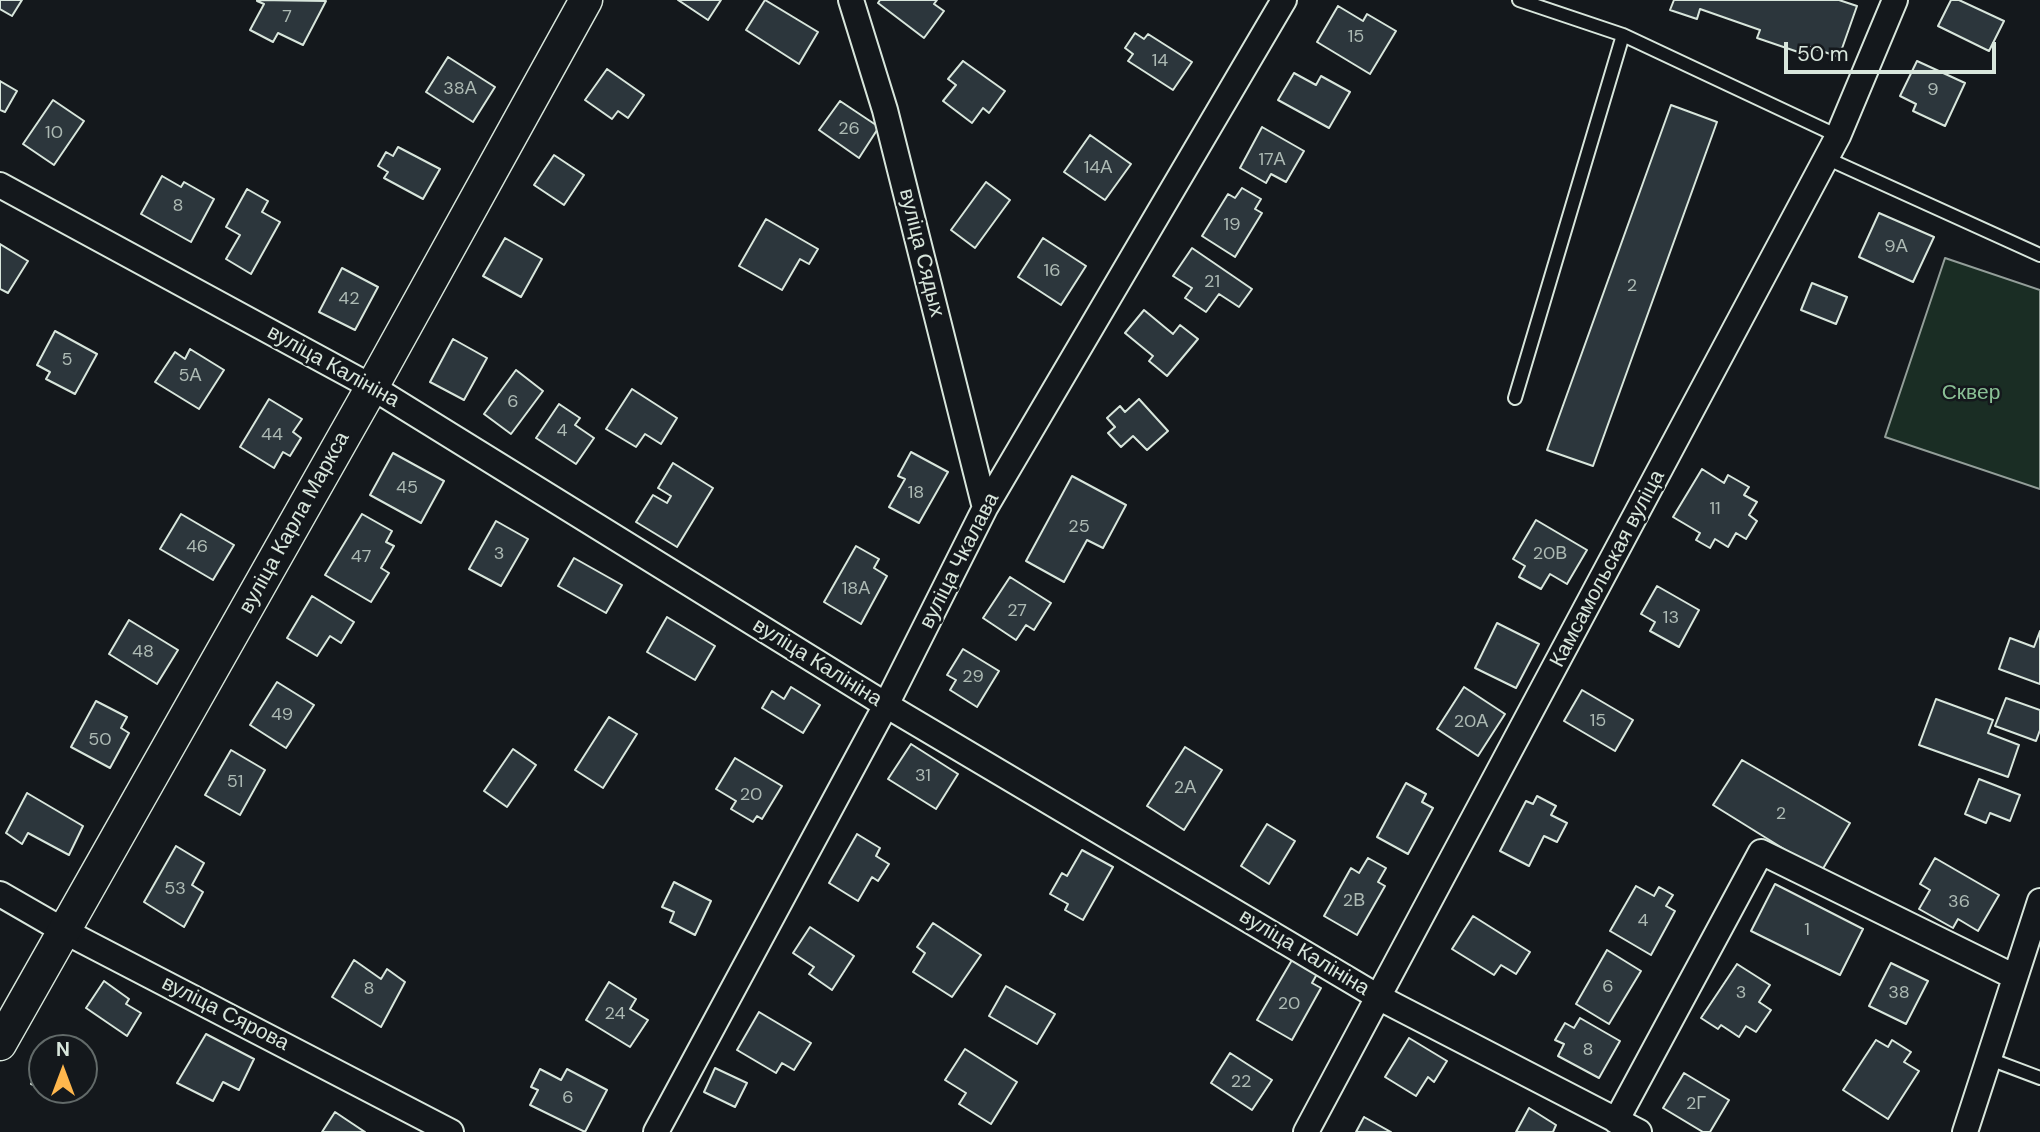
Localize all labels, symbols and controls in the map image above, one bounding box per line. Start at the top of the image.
house number: 7 [282,6,292,28]
house number: 15 [1348,26,1364,48]
scale bar [1788,28,2000,72]
text: 50 m [1797,40,1848,68]
house number: 14 [1152,50,1168,72]
house number: 38А [443,78,477,100]
house number: 9 [1927,79,1939,101]
house number: 26 [838,118,860,140]
house number: 10 [45,122,63,144]
house number: 17А [1258,149,1286,171]
house number: 14А [1084,157,1112,179]
street label: вуліца Сядых [893,186,949,320]
house number: 8 [173,195,183,217]
house number: 19 [1224,214,1240,236]
house number: 9А [1884,236,1908,258]
house number: 16 [1044,260,1060,282]
house number: 21 [1204,271,1220,293]
house number: 2 [1627,275,1637,297]
house number: 42 [338,288,360,310]
street label: вуліца Калініна [262,320,404,414]
house number: 5 [62,349,72,371]
house number: 5А [179,365,201,387]
park label: Сквер [1942,380,2000,406]
house number: 6 [507,391,519,413]
house number: 4 [557,420,567,442]
house number: 44 [261,424,283,446]
street label: вуліца Карла Маркса [235,428,355,618]
street label: Камсамольская вуліца [1545,466,1671,672]
house number: 45 [396,477,418,499]
house number: 18 [908,482,924,504]
street label: вуліца Чкалава [915,489,1005,633]
house number: 11 [1709,498,1721,520]
house number: 25 [1068,516,1090,538]
house number: 46 [186,536,208,558]
house number: 3 [494,543,504,565]
house number: 20В [1533,543,1567,565]
house number: 47 [351,546,371,568]
house number: 18А [842,578,870,600]
house number: 27 [1007,600,1027,622]
house number: 13 [1663,607,1679,629]
street label: вуліца Калініна [748,613,886,713]
house number: 48 [132,641,154,663]
house number: 29 [962,666,984,688]
house number: 49 [271,704,293,726]
house number: 15 [1590,710,1606,732]
house number: 20А [1454,711,1488,733]
house number: 50 [88,729,112,751]
house number: 31 [915,765,931,787]
house number: 51 [227,771,243,793]
house number: 2А [1174,777,1196,799]
house number: 20 [740,784,762,806]
house number: 2 [1776,803,1786,825]
house number: 53 [164,878,186,900]
house number: 2В [1343,890,1365,912]
house number: 36 [1948,891,1970,913]
street label: вуліца Калініна [1234,904,1374,1002]
house number: 4 [1638,910,1648,932]
house number: 1 [1804,919,1810,941]
street label: вуліца Сярова [157,971,293,1057]
house number: 6 [1602,976,1614,998]
house number: 8 [364,978,374,1000]
house number: 3 [1736,982,1746,1004]
house number: 38 [1888,982,1910,1004]
house number: 20 [1278,993,1300,1015]
house number: 24 [605,1003,625,1025]
north arrow [28,1034,98,1104]
text: N [56,1037,70,1062]
house number: 8 [1583,1039,1593,1061]
house number: 22 [1231,1071,1251,1093]
house number: 6 [562,1087,574,1109]
house number: 2Г [1686,1093,1706,1115]

